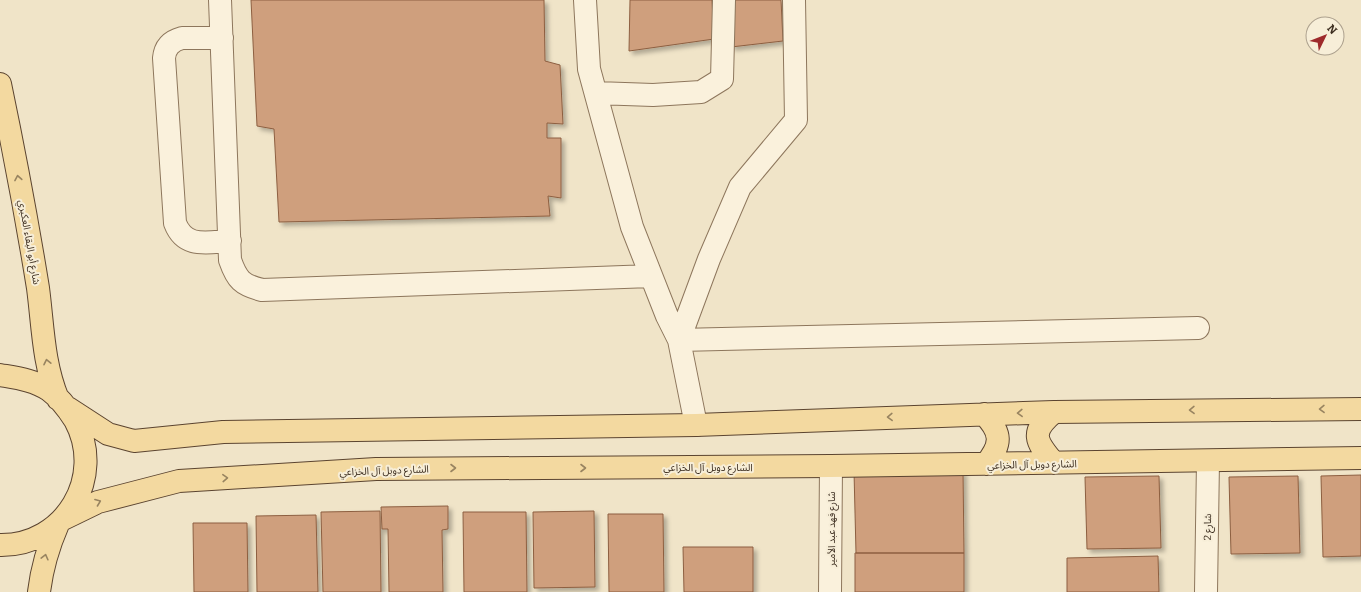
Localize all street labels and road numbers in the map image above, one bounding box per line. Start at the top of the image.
street label: شارع أبو البقاء العكبري [14,199,43,286]
street label: الشارع دوبل آل الخزاعي [987,458,1077,473]
street label: الشارع دوبل آل الخزاعي [663,462,753,475]
street label: الشارع دوبل آل الخزاعي [339,463,429,480]
street label: شارع فهد عبد الأمير [826,491,839,568]
street label: شارع 2 [1202,513,1215,541]

